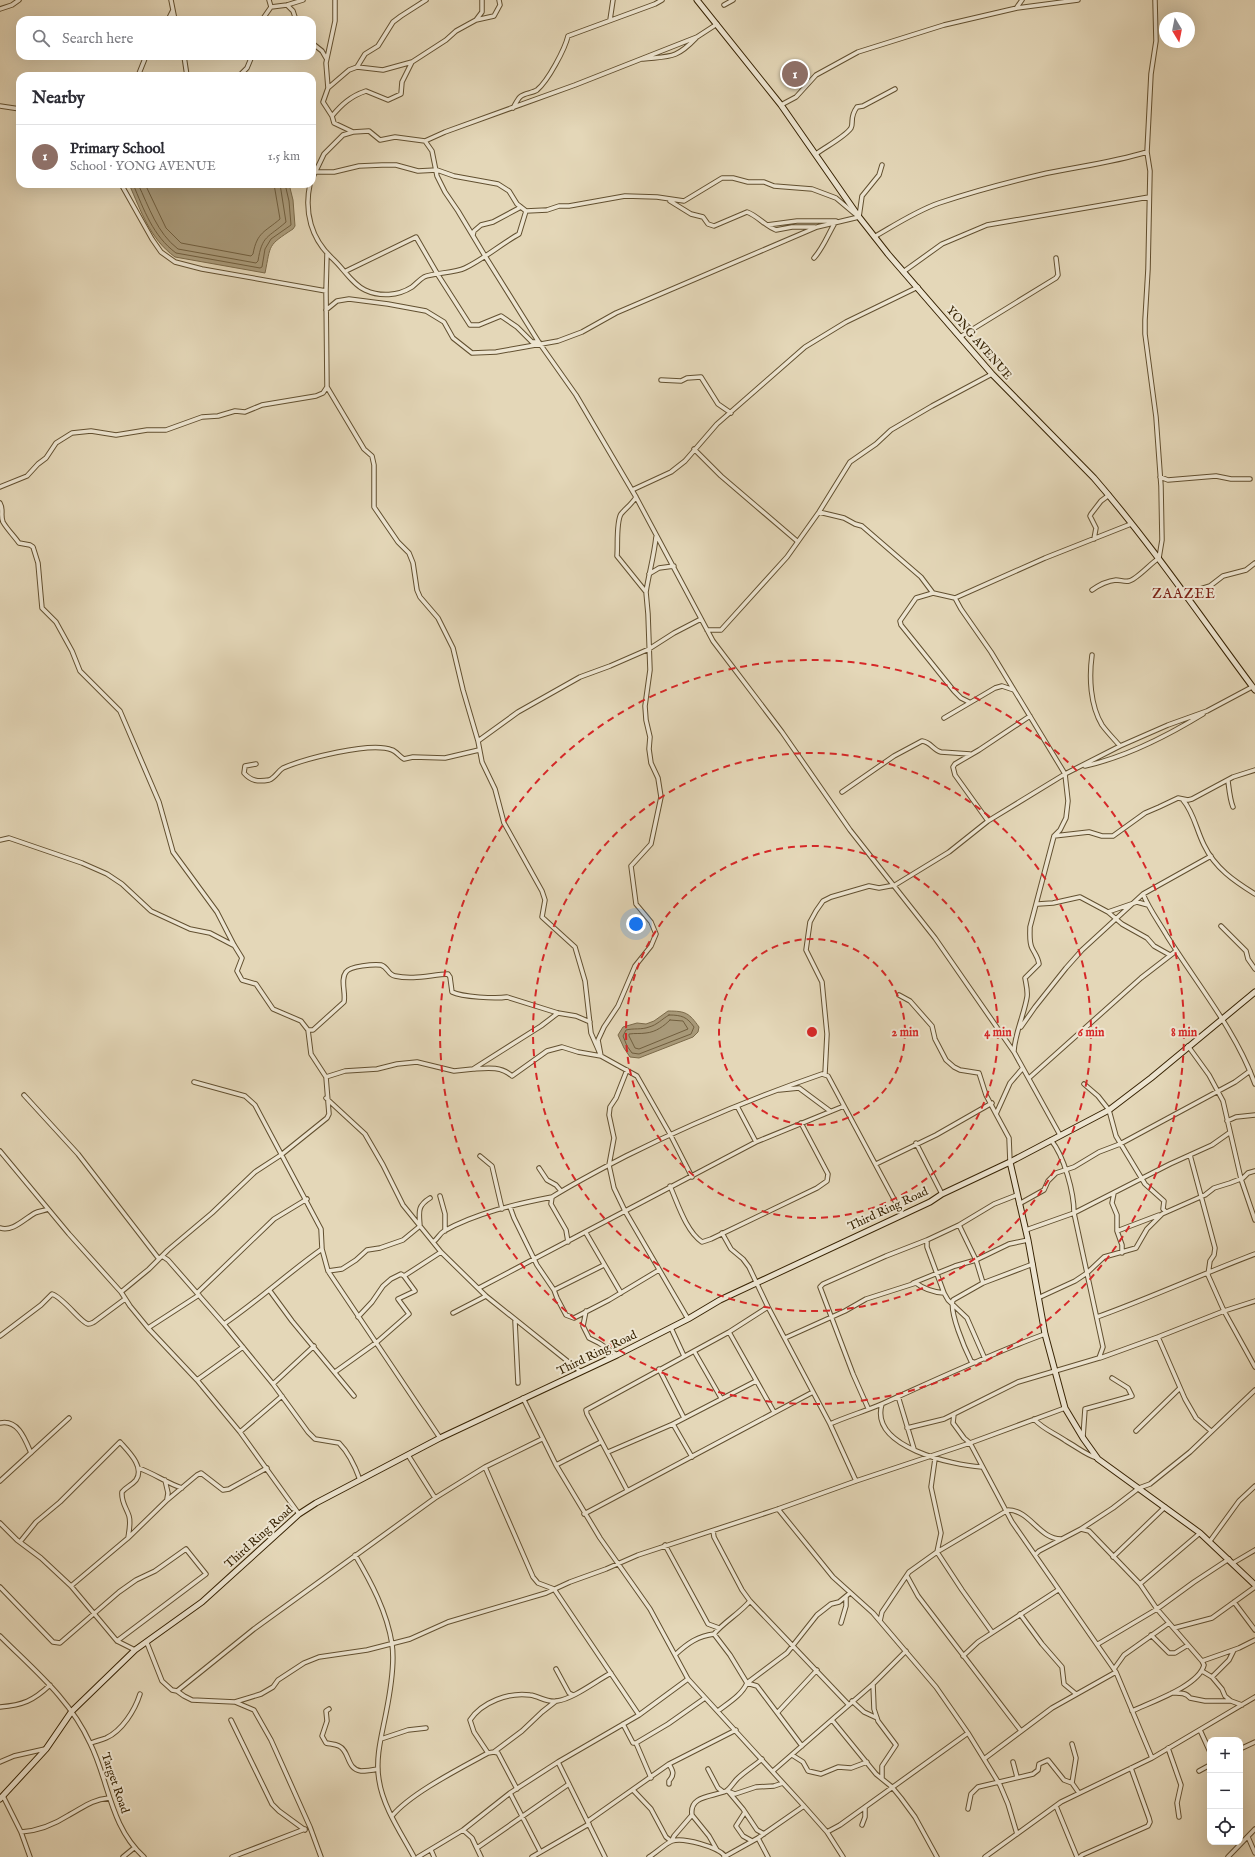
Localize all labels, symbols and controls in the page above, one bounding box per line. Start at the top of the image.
north arrow [1159,12,1195,48]
search box [16,16,316,60]
icon: search [30,27,52,49]
text: Search here [62,29,133,48]
pin: 1 [782,59,808,89]
text: Nearby [32,88,85,109]
text: Primary School [70,139,165,158]
text: 1 [43,148,47,165]
text: 1.5 km [268,148,300,165]
text: School · YONG AVENUE [70,158,216,175]
street label: YONG AVENUE [943,303,1015,383]
district label: ZAAZEE [1152,585,1216,603]
your location [626,914,646,934]
centre of rings [805,1025,819,1039]
text: 2 min [891,1025,919,1040]
text: 4 min [984,1025,1012,1040]
text: 6 min [1078,1025,1105,1040]
text: 8 min [1171,1025,1198,1040]
street label: Third Ring Road [846,1184,931,1234]
street label: Third Ring Road [555,1327,640,1379]
street label: Third Ring Road [222,1502,297,1572]
map controls [1207,1737,1243,1845]
button: + [1207,1737,1243,1773]
street label: Target Road [98,1751,133,1816]
button: − [1207,1773,1243,1809]
button: locate [1207,1809,1243,1845]

